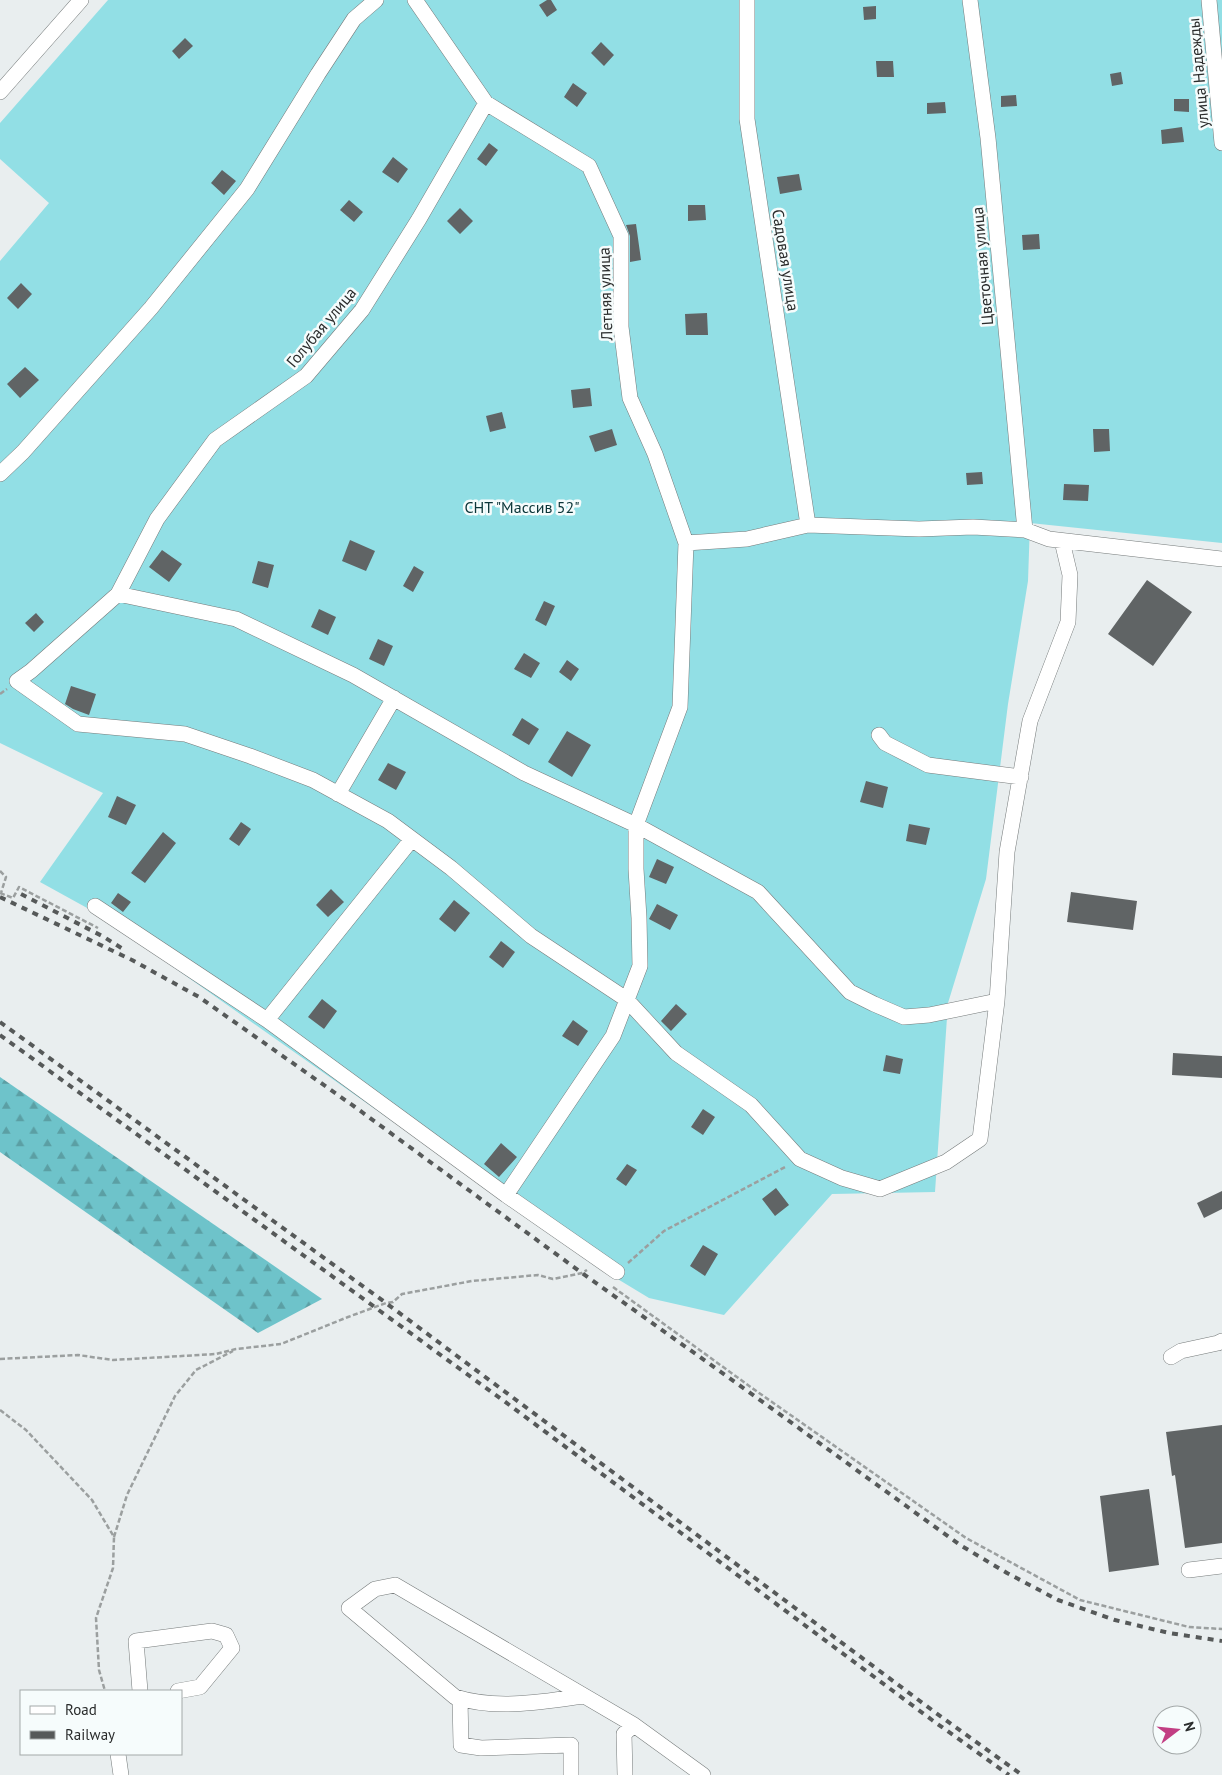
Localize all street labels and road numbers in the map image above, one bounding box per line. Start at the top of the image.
street label: улица Надежды [1183,17,1213,129]
street label: Цветочная улица [967,206,997,326]
street label: Садовая улица [768,208,804,312]
street label: Летняя улица [593,247,617,342]
street label: Голубая улица [282,283,360,371]

